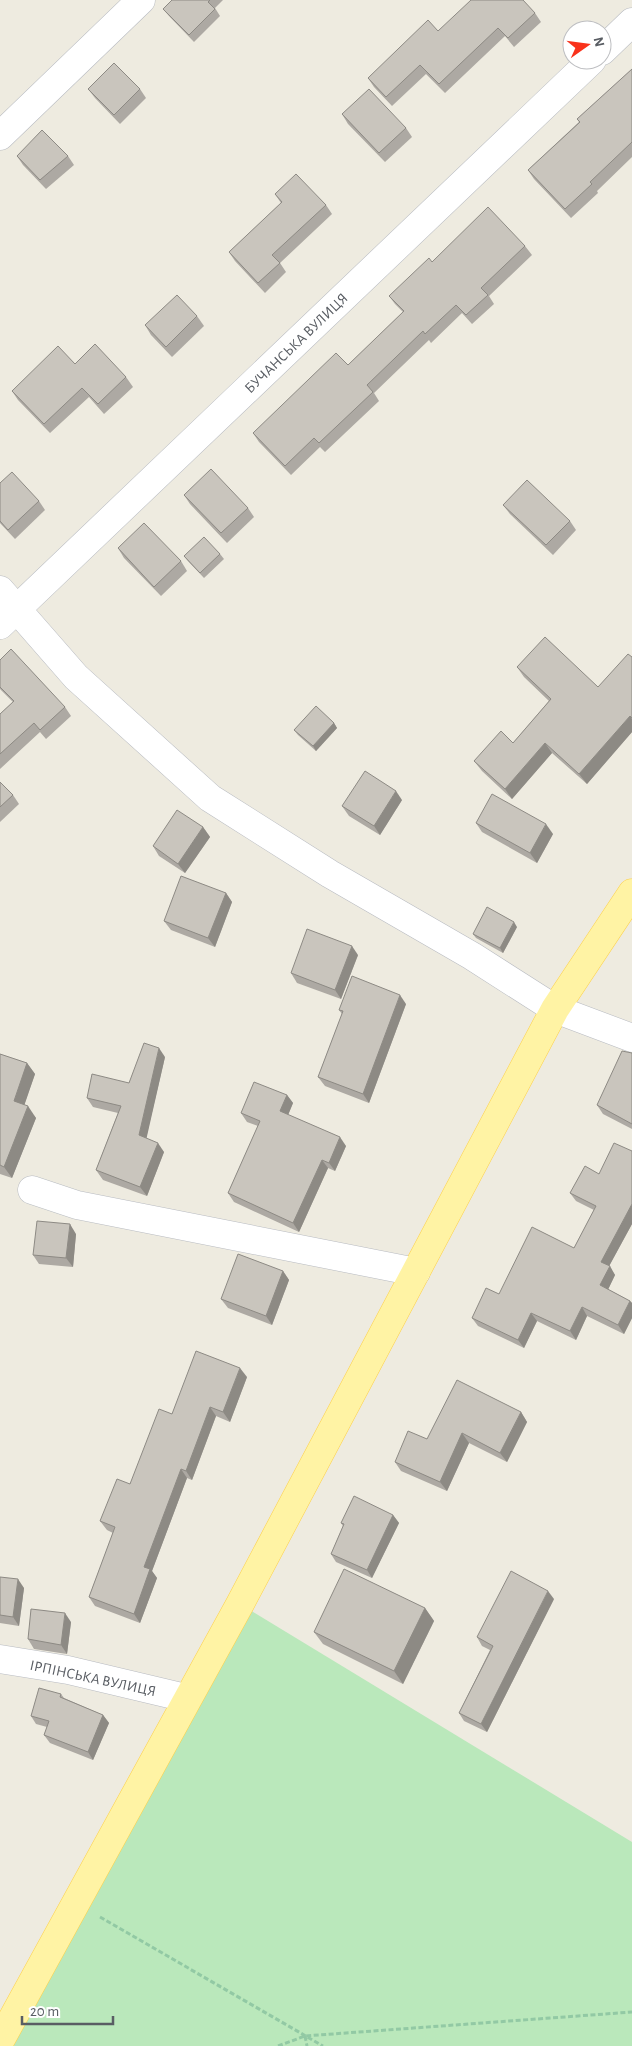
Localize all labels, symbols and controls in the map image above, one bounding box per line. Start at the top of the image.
north arrow [562,20,612,70]
text: N [591,36,607,49]
street label: БУЧАНСЬКА ВУЛИЦЯ [242,291,351,396]
street label: ІРПІНСЬКА ВУЛИЦЯ [28,1658,157,1699]
scale bar [22,1994,114,2026]
text: 20 m [30,2004,59,2019]

